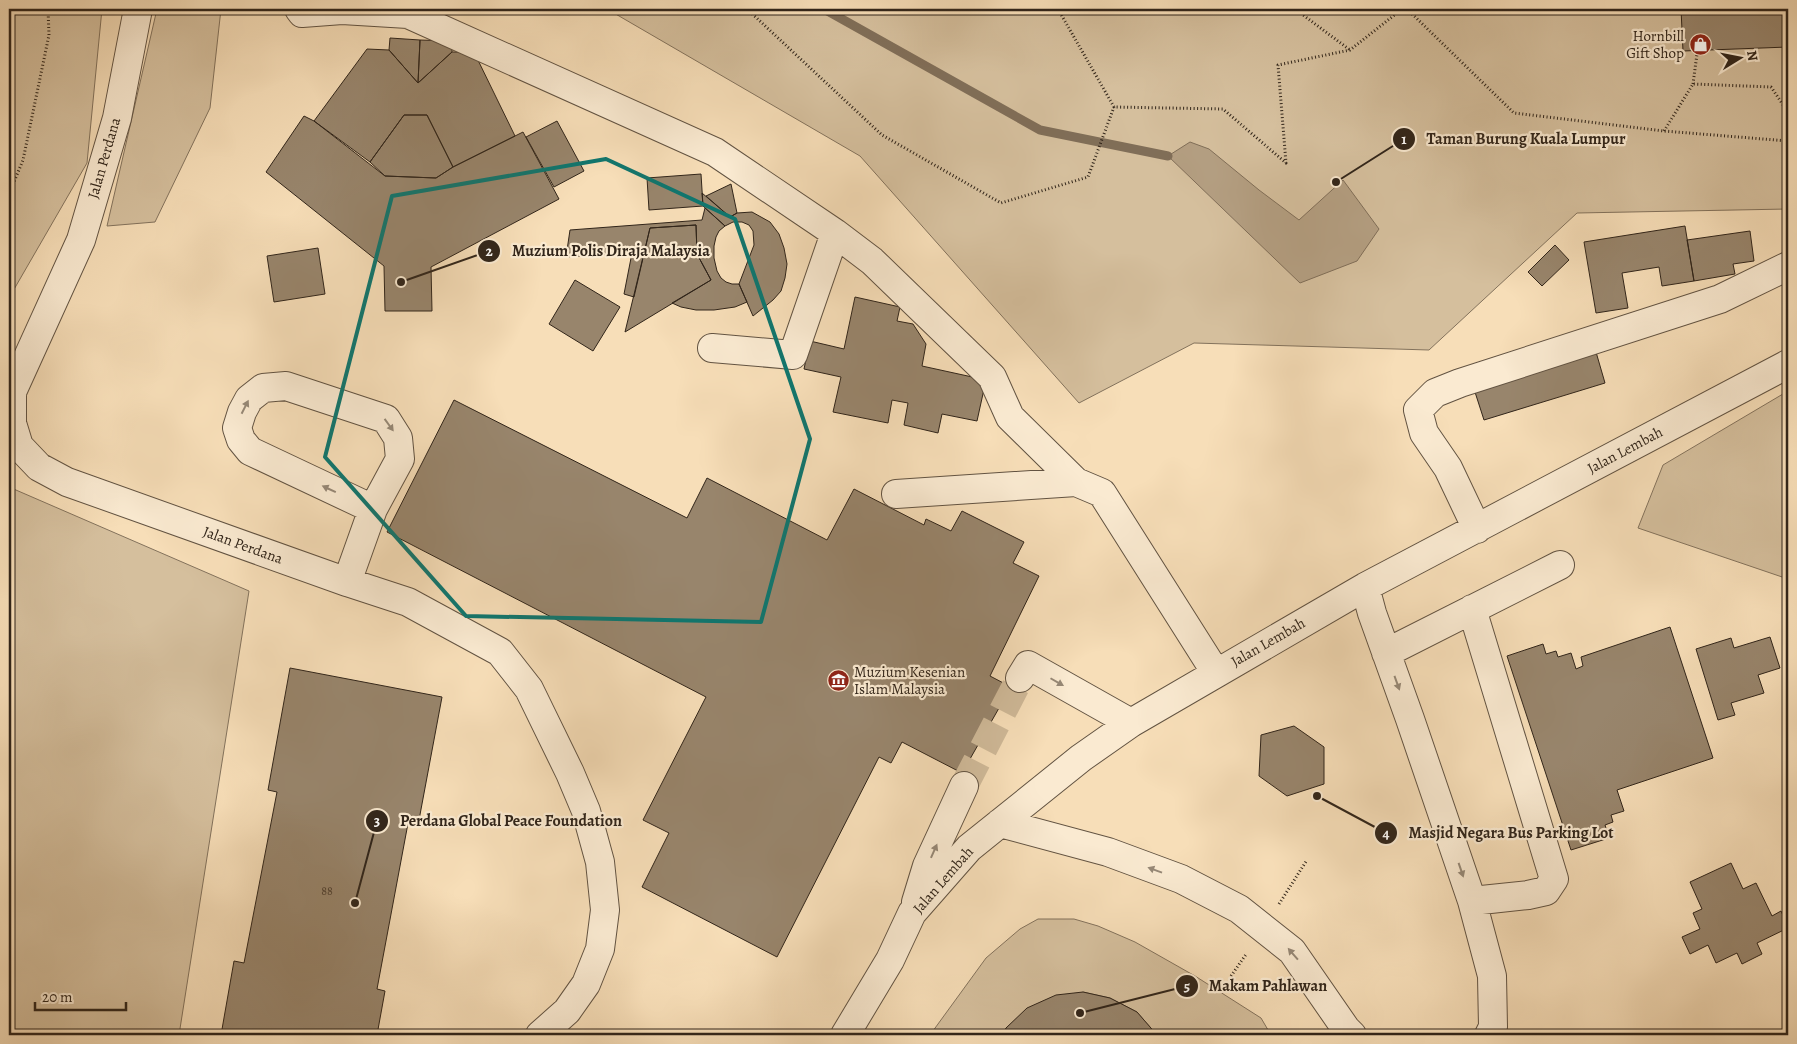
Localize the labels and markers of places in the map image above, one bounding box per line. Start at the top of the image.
place label: Hornbill Gift Shop [1626,26,1684,63]
shop icon: Hornbill Gift Shop [1688,33,1712,57]
callout: Taman Burung Kuala Lumpur [1392,123,1636,154]
callout: Muzium Polis Diraja Malaysia [477,235,720,266]
place label: Muzium Kesenian Islam Malaysia [854,662,965,699]
museum icon: Muzium Kesenian Islam Malaysia [826,669,850,693]
callout: Perdana Global Peace Foundation [365,805,632,836]
callout: Masjid Negara Bus Parking Lot [1373,817,1624,848]
callout: Makam Pahlawan [1174,970,1338,1001]

